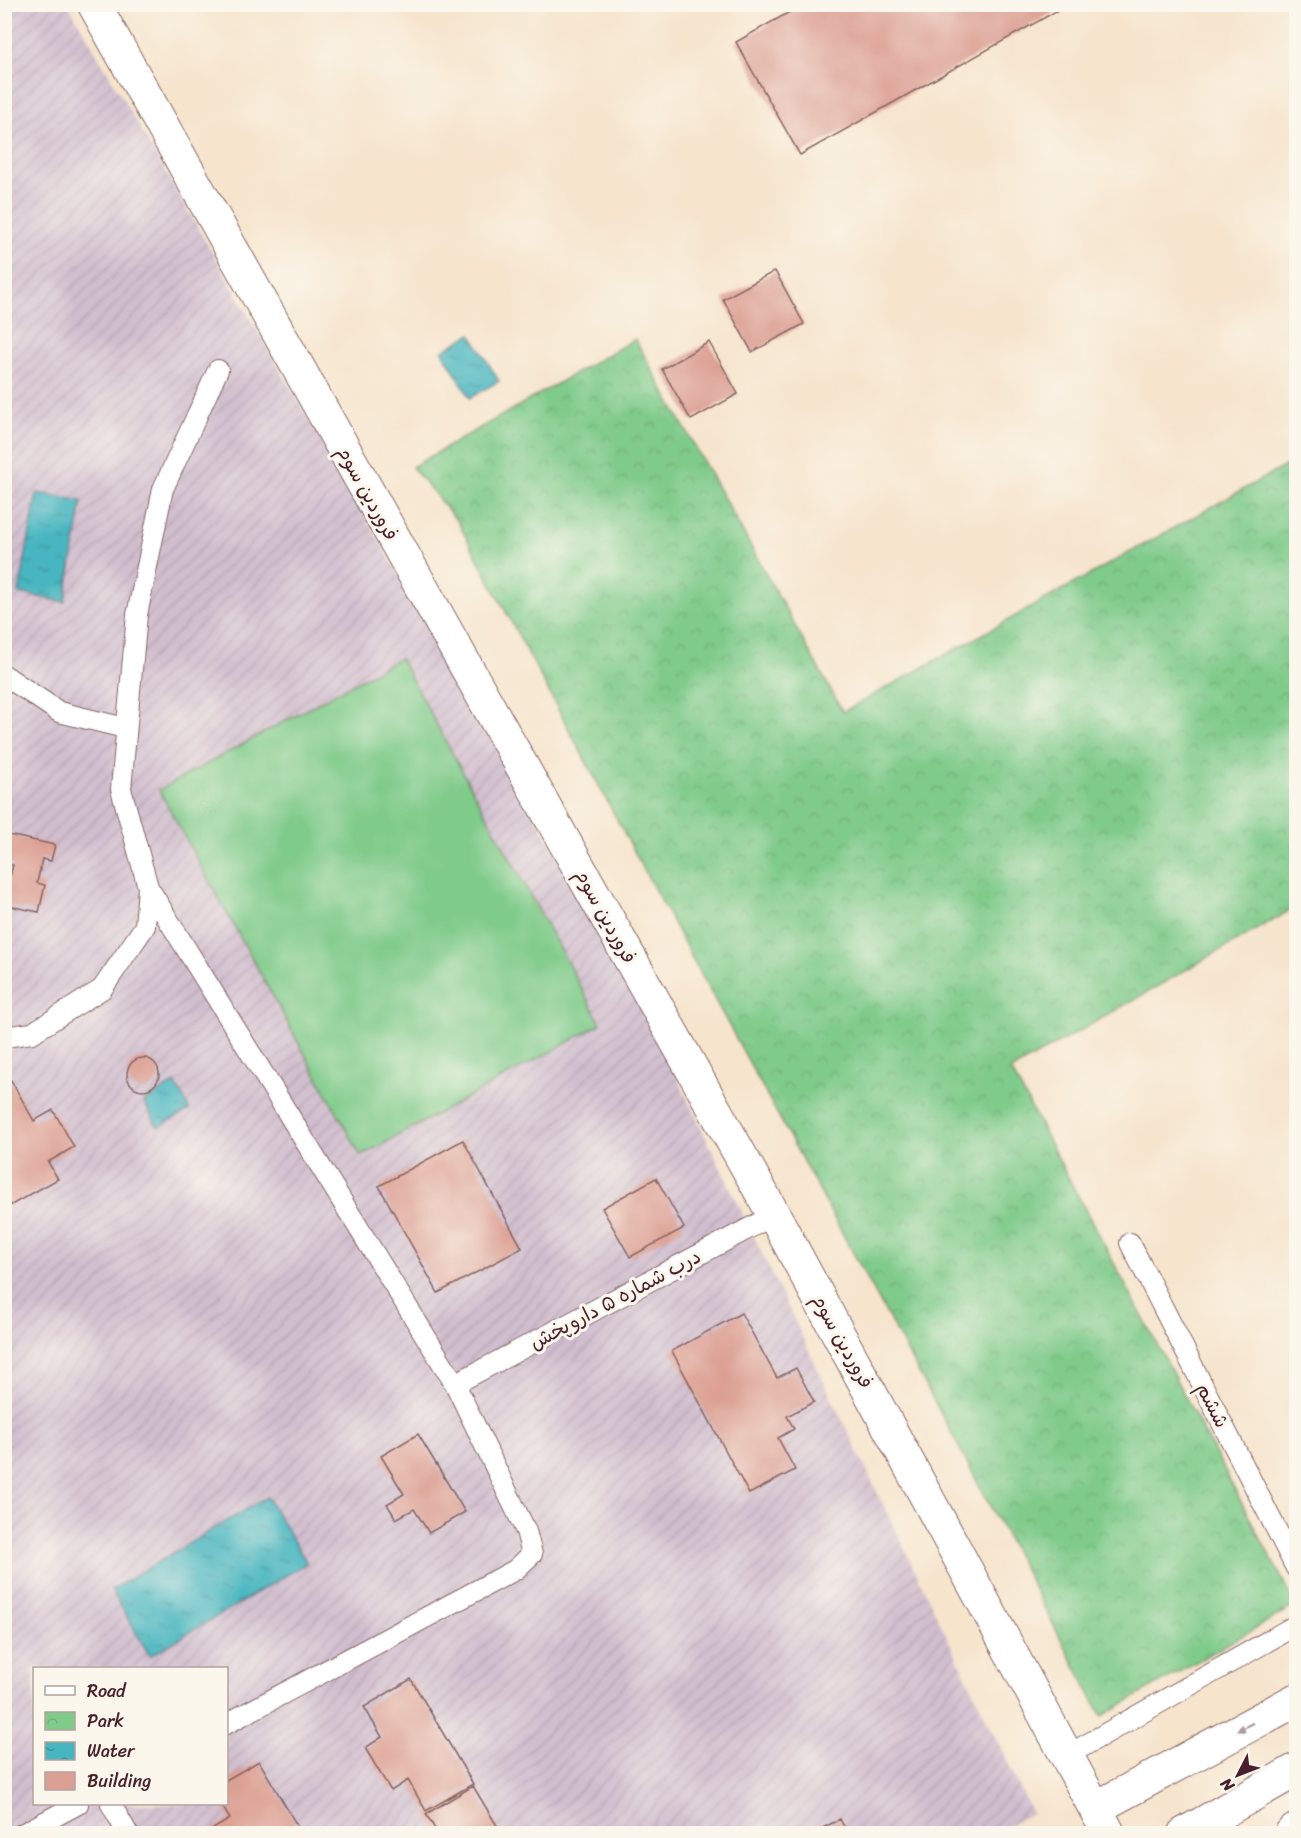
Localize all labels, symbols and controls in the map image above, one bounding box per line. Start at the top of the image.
street label: فروردین سوم [327,439,408,547]
street label: فروردین سوم [565,862,646,970]
street label: درب شماره ۵ داروپخش [523,1239,708,1360]
street label: فروردین سوم [802,1287,883,1395]
street label: ششم [1186,1376,1239,1434]
legend [33,1667,228,1805]
text: Road [87,1675,127,1707]
text: Park [87,1705,124,1737]
one-way arrow [1236,1722,1253,1732]
text: Water [87,1735,136,1767]
north arrow [1208,1745,1268,1805]
text: Building [87,1765,151,1797]
text: N [1212,1770,1242,1799]

